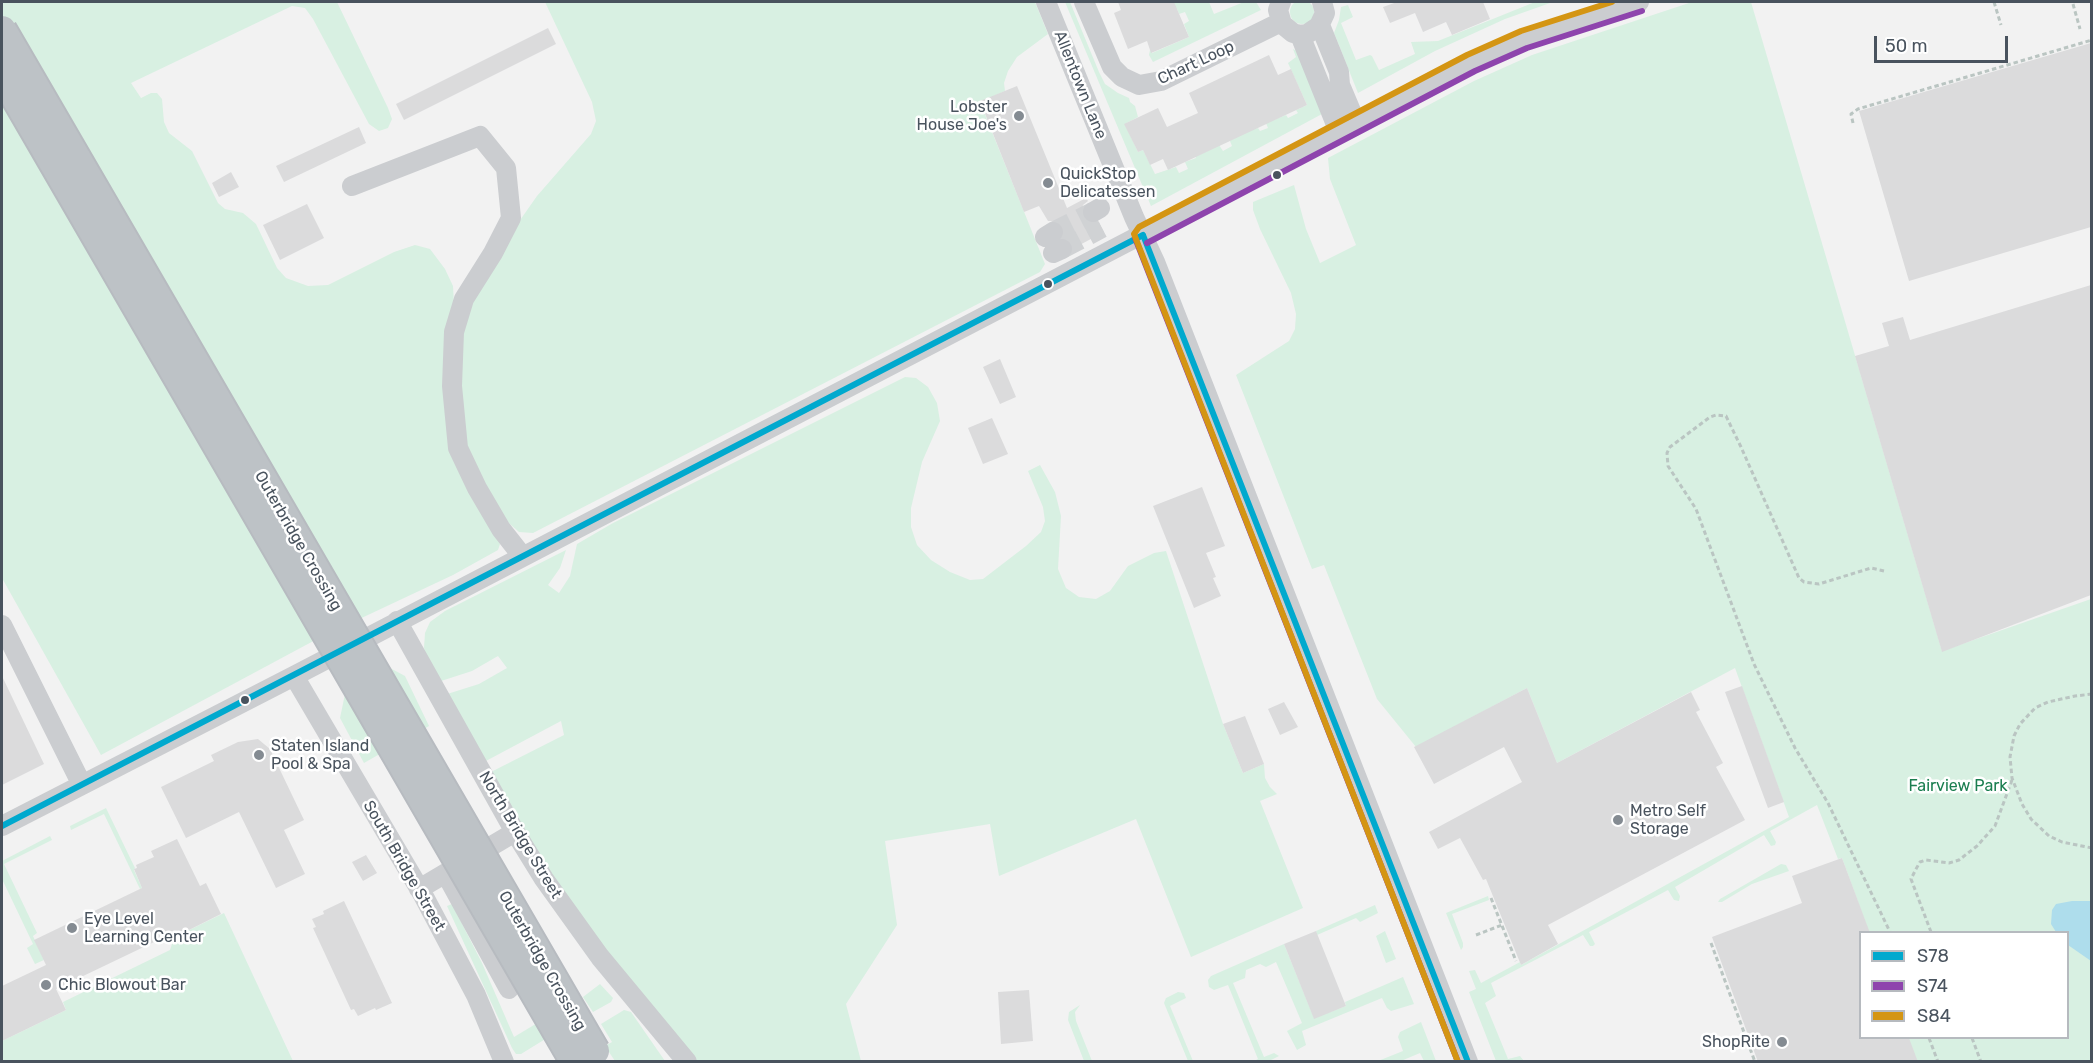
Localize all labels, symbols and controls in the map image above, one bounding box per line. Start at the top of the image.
scale bar [1877,24,2010,62]
street label: Allentown Lane [1050,28,1110,142]
text: 50 m [1885,35,1928,57]
street label: Chart Loop [1155,37,1237,89]
place label: Lobster House Joe's [917,97,1007,135]
marker: Lobster House Joe's [1012,109,1026,123]
place label: QuickStop Delicatessen [1060,164,1156,202]
unlabelled marker [1271,169,1283,181]
marker: QuickStop Delicatessen [1041,176,1055,190]
unlabelled marker [1042,278,1054,290]
street label: Outerbridge Crossing [250,468,346,614]
unlabelled marker [239,694,251,706]
place label: Staten Island Pool & Spa [271,736,369,774]
marker: Staten Island Pool & Spa [252,748,266,762]
street label: North Bridge Street [474,768,566,902]
park label: Fairview Park [1908,776,2008,796]
street label: South Bridge Street [359,797,449,935]
place label: Metro Self Storage [1630,801,1706,839]
marker: Metro Self Storage [1611,813,1625,827]
street label: Outerbridge Crossing [494,888,590,1034]
place label: Eye Level Learning Center [84,909,204,947]
marker: Eye Level Learning Center [65,921,79,935]
legend [1859,931,2069,1039]
text: S78 [1917,945,1949,967]
place label: Chic Blowout Bar [58,975,186,995]
text: S74 [1917,975,1948,997]
marker: Chic Blowout Bar [39,978,53,992]
text: S84 [1917,1005,1951,1027]
place label: ShopRite [1702,1032,1770,1052]
marker: ShopRite [1775,1035,1789,1049]

